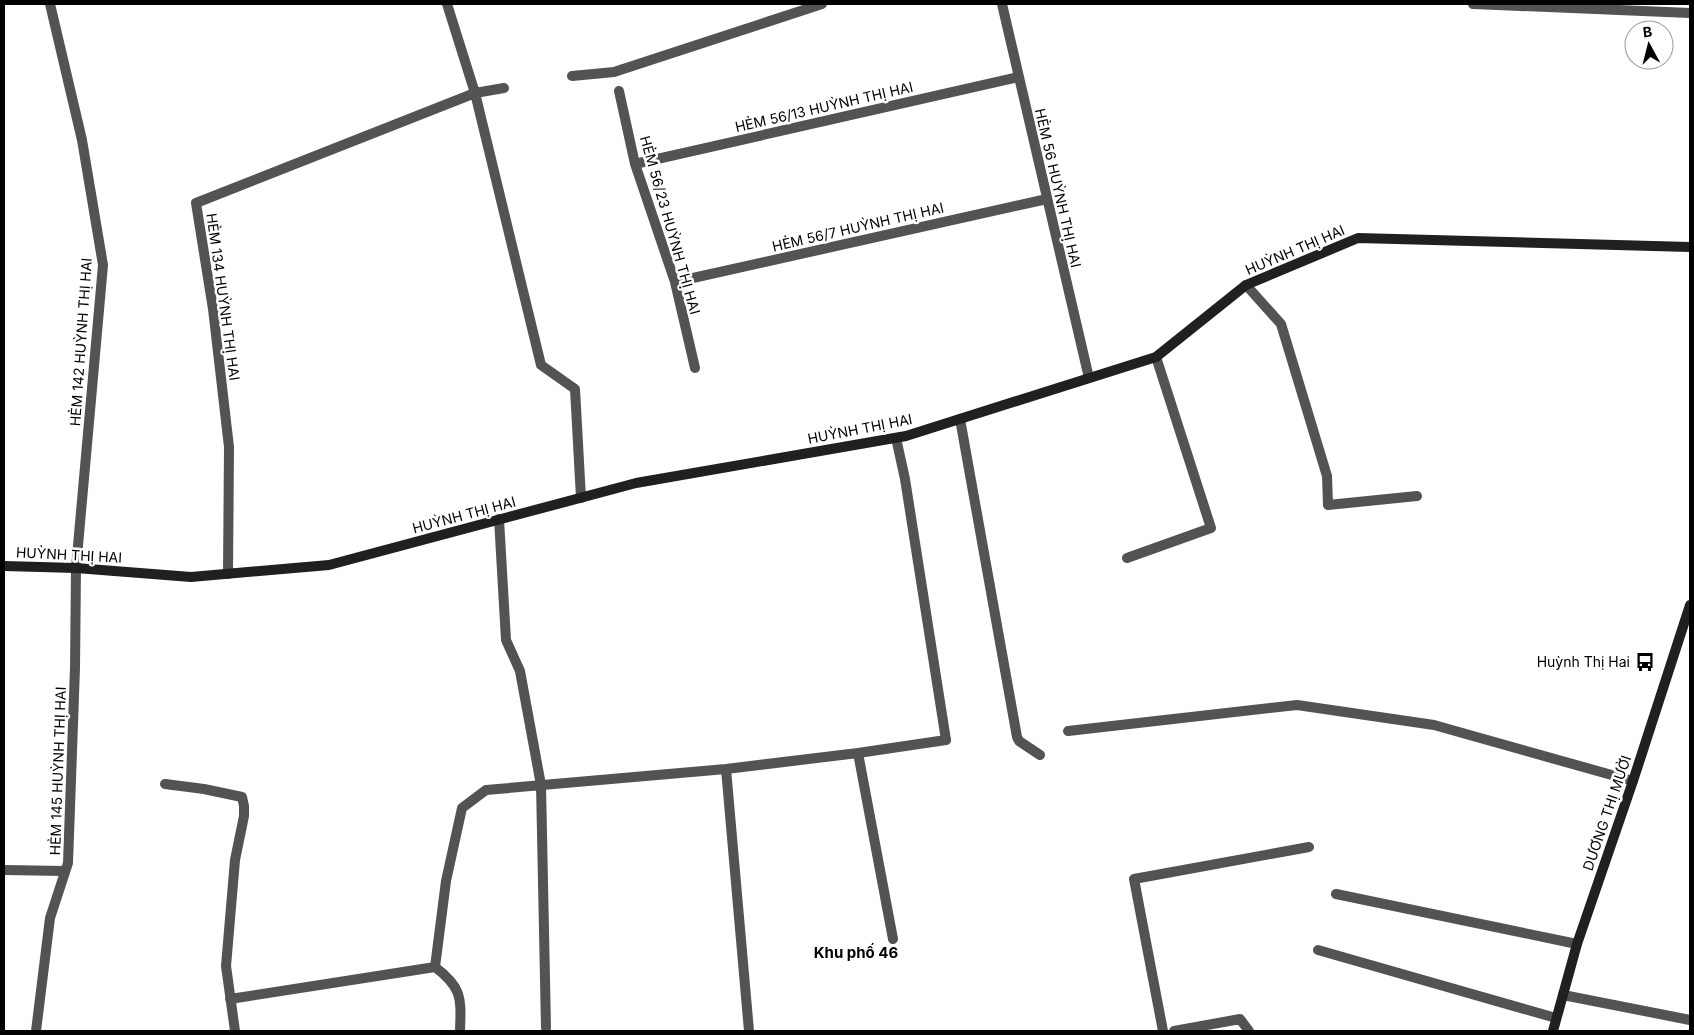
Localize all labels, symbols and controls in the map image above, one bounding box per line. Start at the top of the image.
north arrow [1624,20,1674,70]
text: B [1642,23,1653,41]
street label: HẺM 56/13 HUỲNH THỊ HAI [733,78,915,135]
street label: HẺM 56 HUỲNH THỊ HAI [1032,107,1085,269]
street label: HẺM 56/23 HUỲNH THỊ HAI [637,134,704,316]
street label: HẺM 56/7 HUỲNH THỊ HAI [770,198,945,255]
street label: HẺM 134 HUỲNH THỊ HAI [203,212,244,382]
street label: HUỲNH THỊ HAI [1243,221,1347,278]
street label: HẺM 142 HUỲNH THỊ HAI [66,257,95,427]
street label: HUỲNH THỊ HAI [806,410,914,447]
street label: HUỲNH THỊ HAI [410,493,517,536]
street label: HUỲNH THỊ HAI [16,543,122,566]
bus stop icon: Huỳnh Thị Hai [1634,651,1656,673]
place label: Huỳnh Thị Hai [1537,653,1630,670]
street label: HẺM 145 HUỲNH THỊ HAI [46,686,69,856]
street label: DƯƠNG THỊ MƯỜI [1579,753,1634,873]
district label: Khu phố 46 [814,943,898,962]

